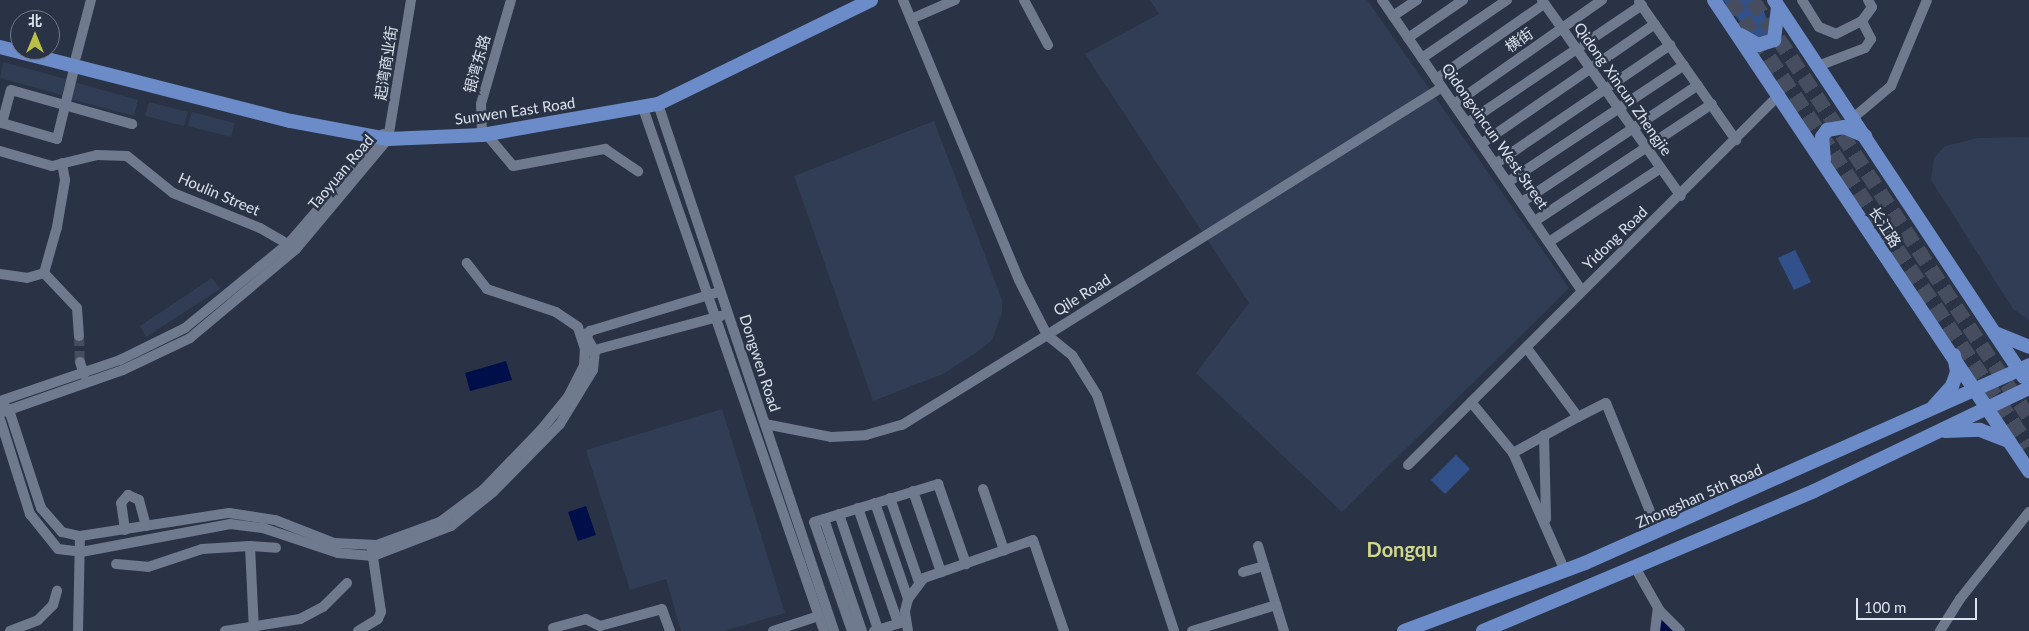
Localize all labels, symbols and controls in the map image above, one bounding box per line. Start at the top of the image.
north arrow [10,10,60,60]
text: 北 [28,12,42,29]
street label: Qidong Xincun Zhengjie [1570,19,1676,159]
street label: 横街 [1502,24,1536,56]
street label: 起湾商业街 [371,25,401,101]
street label: 银湾东路 [460,33,494,95]
street label: Qidongxincun West Street [1438,60,1552,212]
street label: Sunwen East Road [454,94,576,128]
street label: Taoyuan Road [305,131,377,213]
street label: Houlin Street [175,169,263,219]
street label: Yidong Road [1579,203,1651,273]
street label: 长江路 [1865,203,1905,251]
street label: Qile Road [1050,270,1114,320]
street label: Dongwen Road [736,312,784,414]
street label: Zhongshan 5th Road [1633,460,1765,532]
district label: Dongqu [1367,537,1437,561]
scale bar [1859,588,1980,620]
text: 100 m [1864,598,1906,616]

